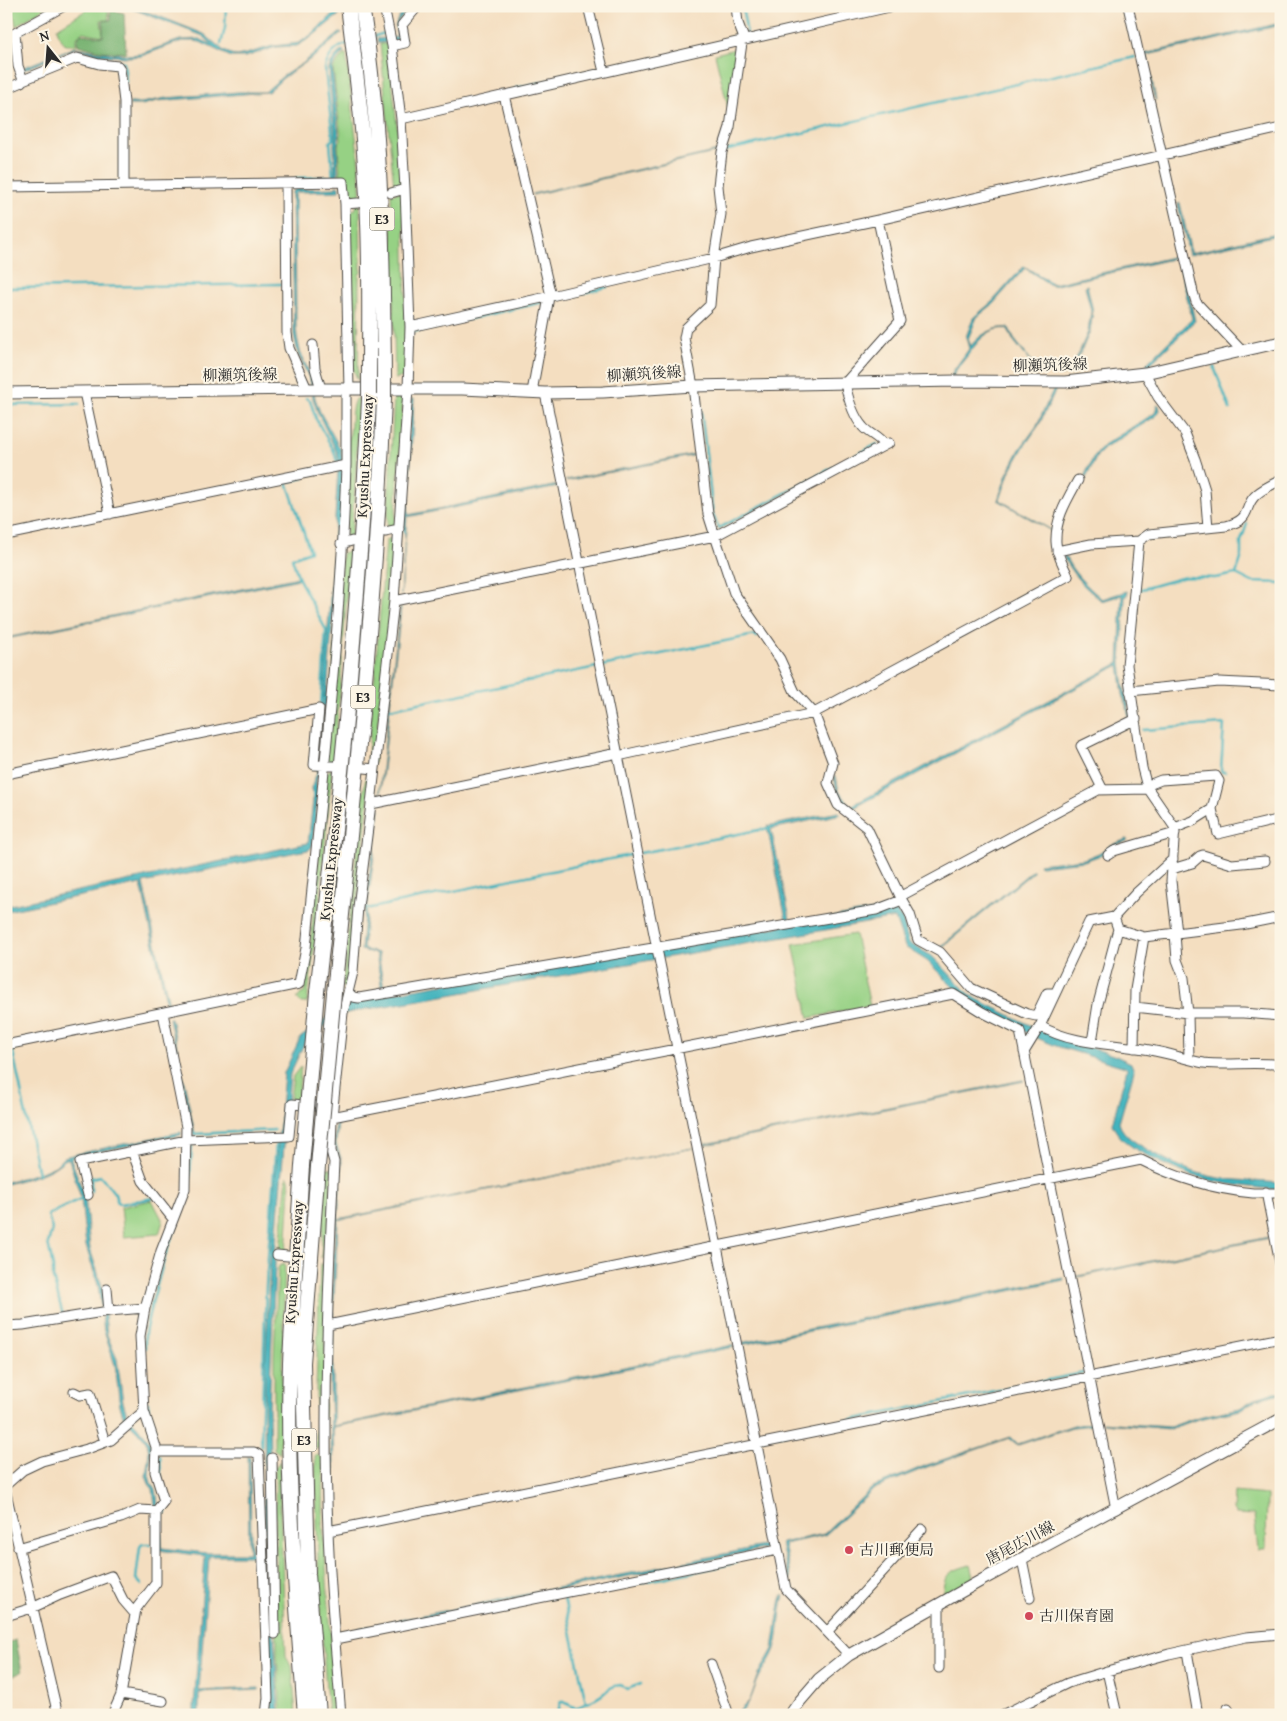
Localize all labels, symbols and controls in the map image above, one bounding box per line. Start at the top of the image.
north arrow [22,22,72,72]
text: N [37,24,52,46]
road number: E3 [370,208,394,230]
street label: 柳瀬筑後線 [1012,353,1088,376]
street label: 柳瀬筑後線 [606,360,682,387]
street label: 柳瀬筑後線 [202,363,278,386]
street label: Kyushu Expressway [351,393,378,518]
road number: E3 [350,686,376,709]
street label: Kyushu Expressway [314,796,347,921]
street label: Kyushu Expressway [279,1199,308,1324]
road number: E3 [292,1428,316,1452]
street label: 唐尾広川線 [982,1516,1058,1569]
place label: 古川郵便局 [859,1539,934,1560]
marker: 古川郵便局 [843,1544,855,1556]
place label: 古川保育園 [1039,1605,1114,1626]
marker: 古川保育園 [1023,1610,1035,1622]

